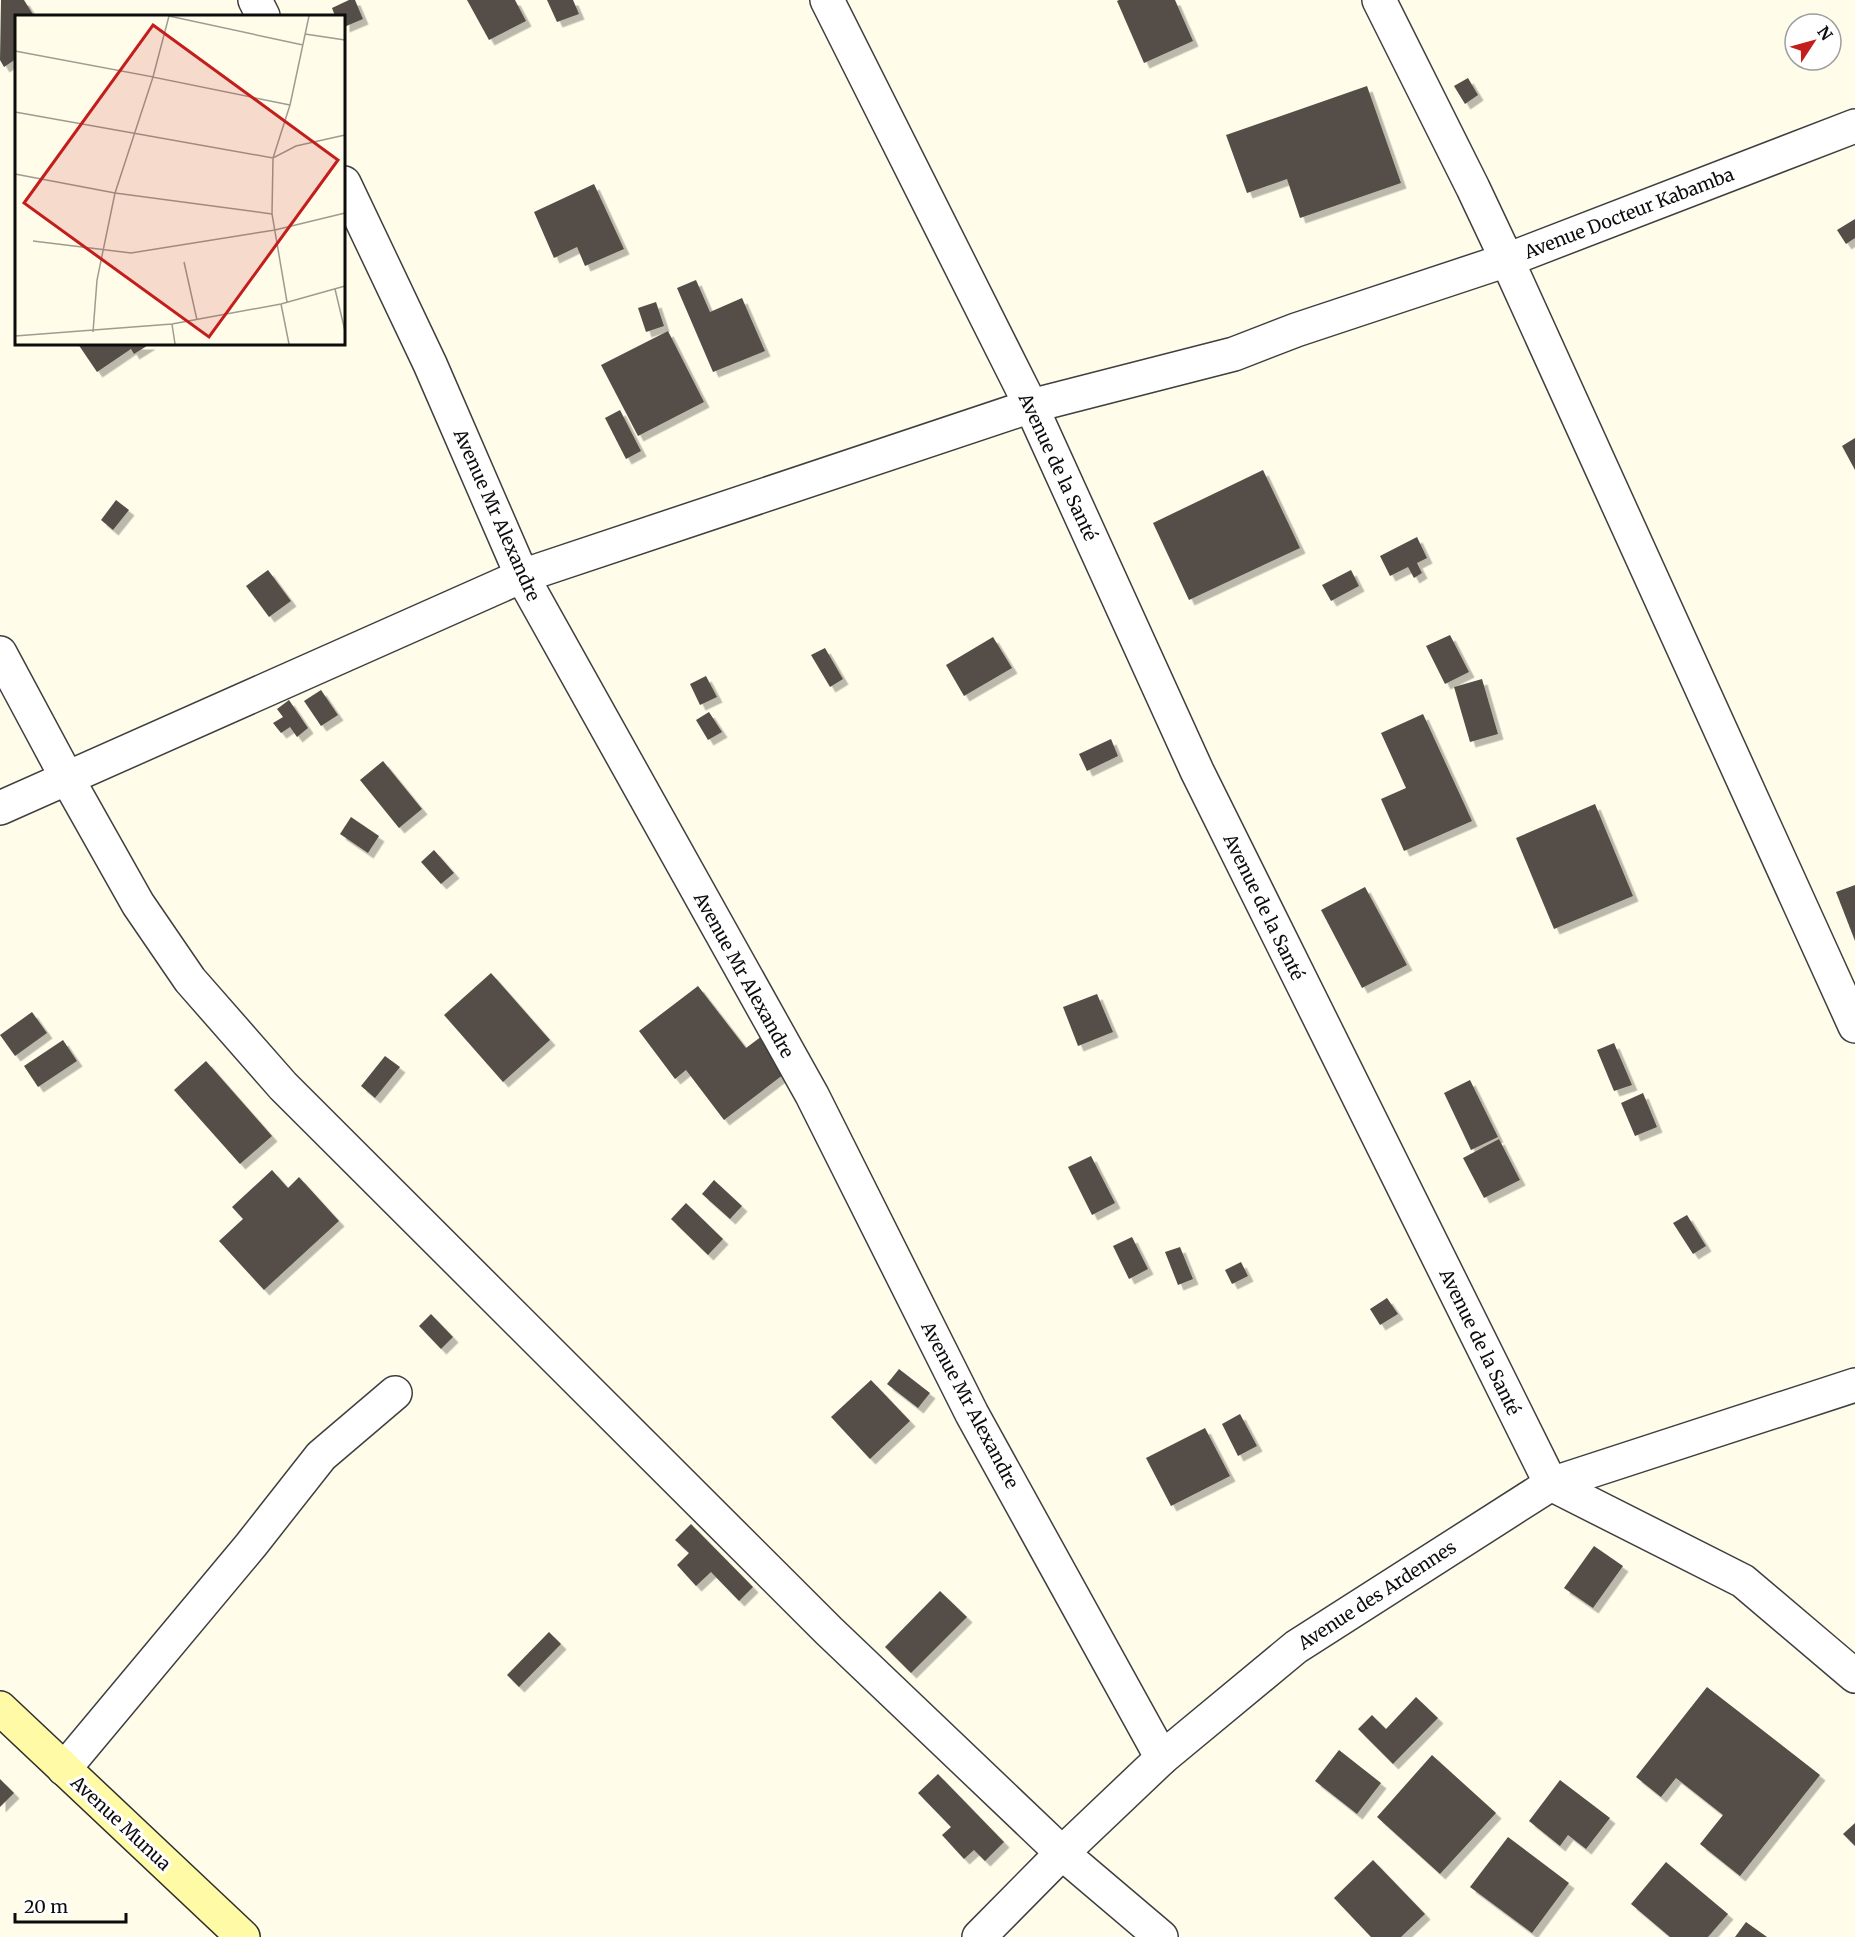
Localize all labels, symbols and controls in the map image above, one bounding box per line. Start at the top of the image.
north arrow [1783,12,1843,72]
inset map [15,15,345,345]
text: N [1813,22,1837,44]
street label: Avenue Docteur Kabamba [1520,162,1737,264]
street label: Avenue de la Santé [1013,389,1102,544]
street label: Avenue Mr Alexandre [448,425,545,605]
street label: Avenue de la Santé [1218,829,1309,984]
street label: Avenue Mr Alexandre [688,887,799,1062]
street label: Avenue de la Santé [1434,1264,1525,1419]
street label: Avenue Mr Alexandre [916,1317,1024,1492]
street label: Avenue des Ardennes [1293,1535,1461,1655]
street label: Avenue Munua [65,1770,176,1875]
scale bar [15,1886,126,1924]
text: 20 m [24,1895,68,1918]

